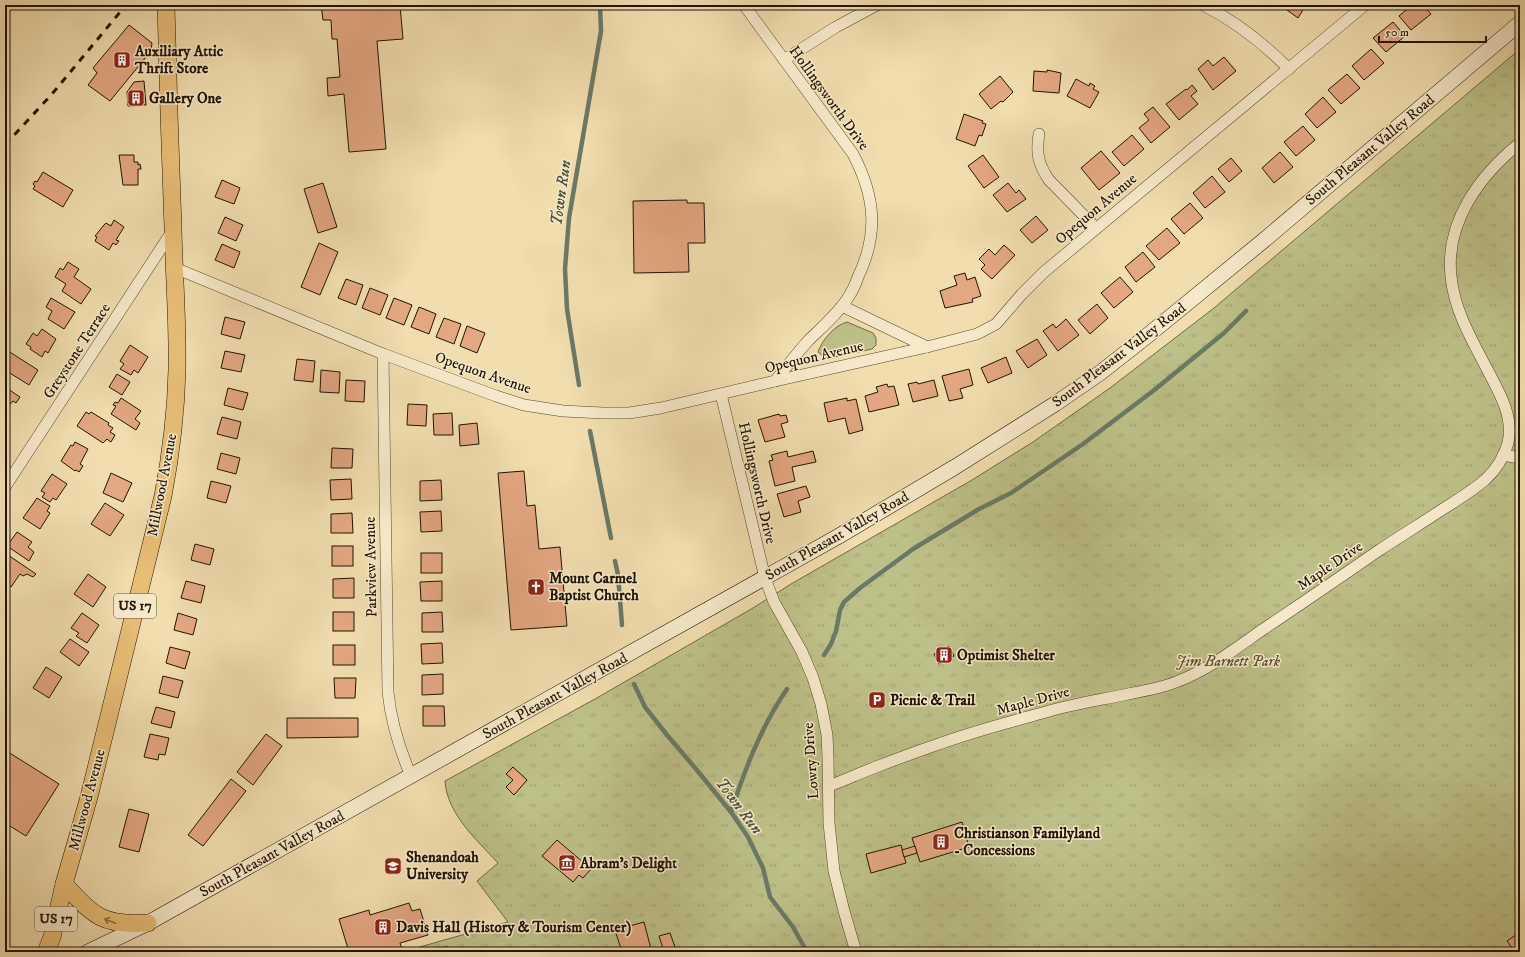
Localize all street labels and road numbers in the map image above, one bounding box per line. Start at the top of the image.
street label: Hollingsworth Drive [785,42,873,154]
street label: South Pleasant Valley Road [1302,90,1439,210]
street label: Opequon Avenue [1051,169,1141,249]
street label: South Pleasant Valley Road [1048,298,1190,412]
street label: Greystone Terrace [39,300,115,402]
street label: Opequon Avenue [763,336,865,378]
street label: Opequon Avenue [432,348,534,398]
street label: Hollingsworth Drive [734,420,780,546]
street label: Millwood Avenue [143,432,181,538]
street label: South Pleasant Valley Road [762,487,913,585]
street label: Parkview Avenue [361,516,381,618]
street label: Maple Drive [1294,537,1366,595]
road number: US 17 [114,594,156,618]
street label: South Pleasant Valley Road [479,648,631,744]
street label: Maple Drive [994,682,1072,720]
street label: Lowry Drive [799,722,823,800]
street label: Millwood Avenue [64,747,110,853]
street label: South Pleasant Valley Road [196,806,348,902]
road number: US 17 [35,907,77,931]

